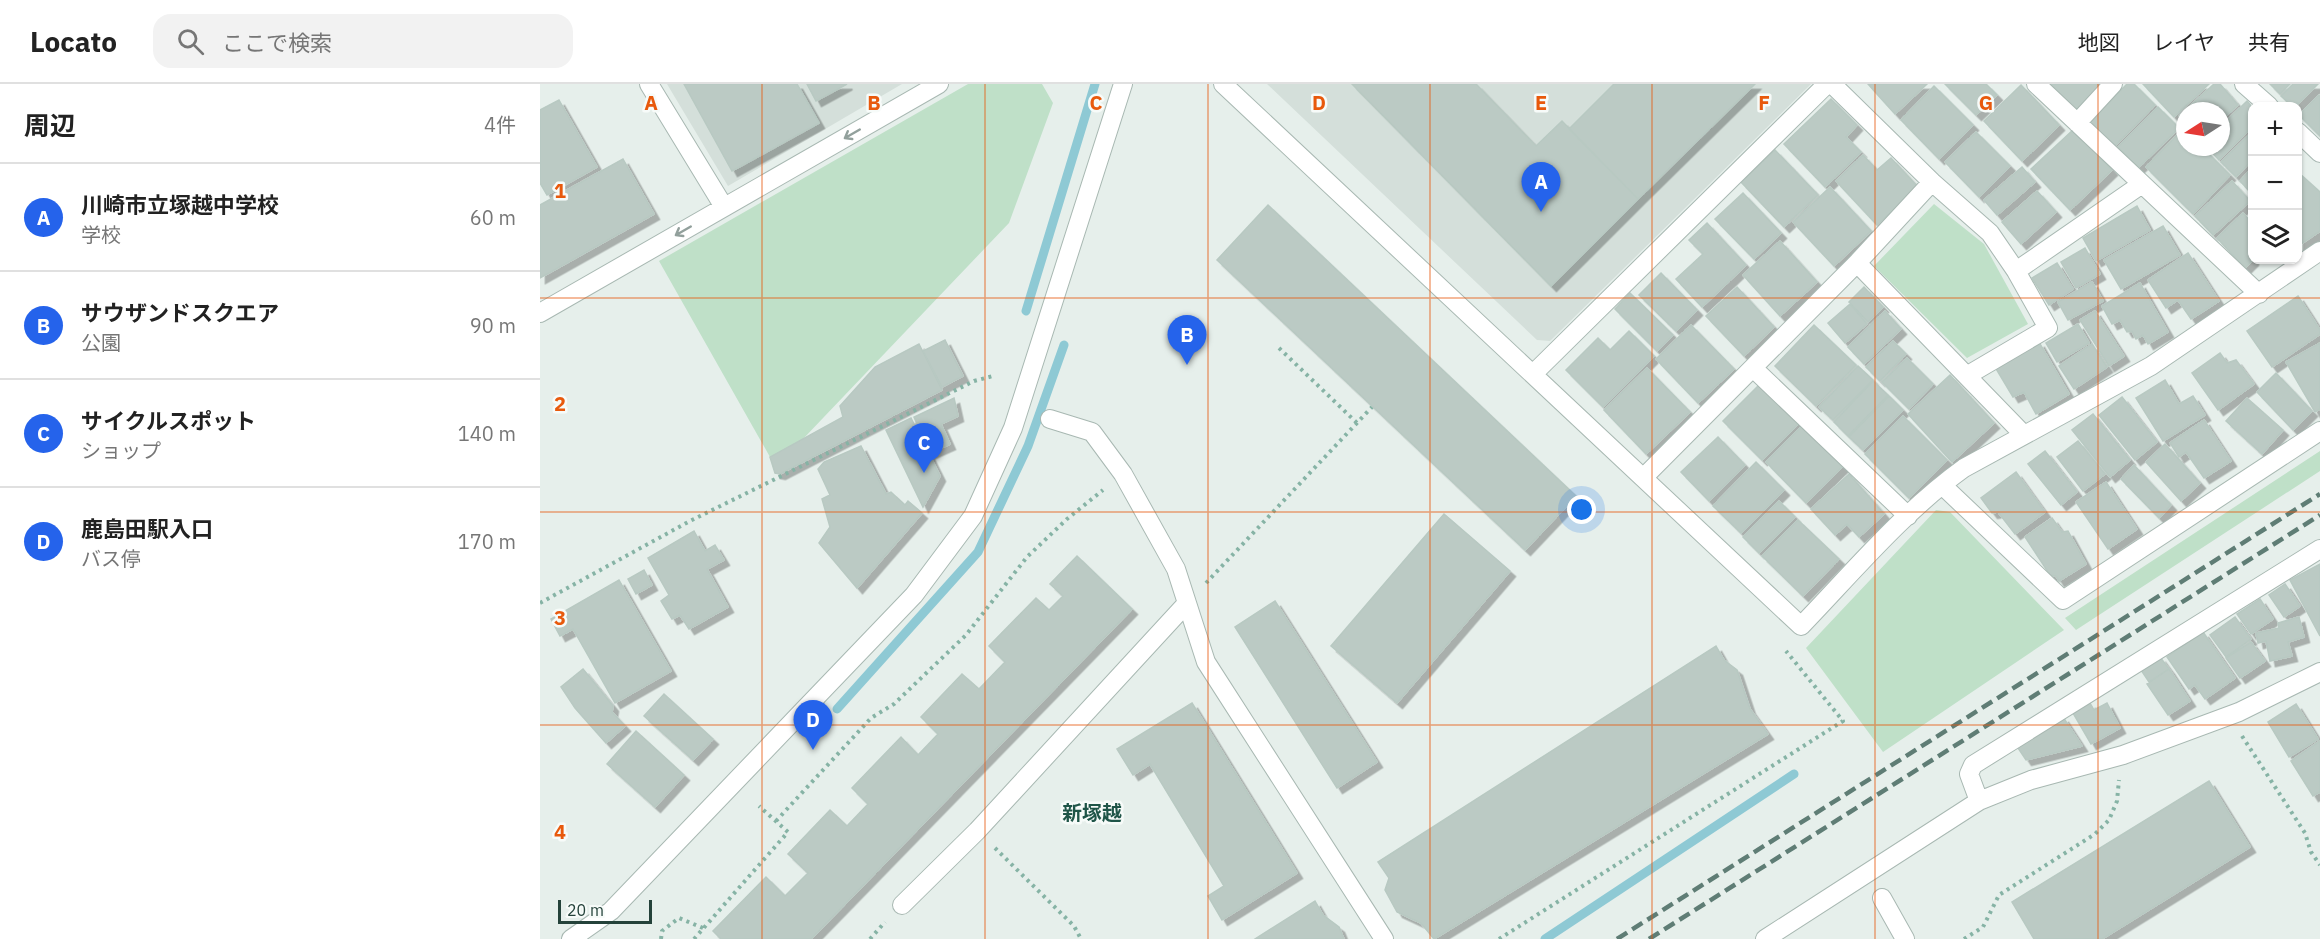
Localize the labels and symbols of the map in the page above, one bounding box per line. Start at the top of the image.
text: A [644,89,658,116]
text: B [867,89,881,116]
text: C [1089,89,1103,116]
text: D [1312,89,1326,116]
text: E [1535,89,1547,116]
text: F [1758,89,1770,116]
text: G [1979,89,1993,116]
north arrow [2176,102,2230,156]
one-way arrow [844,128,861,140]
pin: A [1522,162,1560,212]
text: 1 [554,177,566,204]
one-way arrow [675,225,692,237]
pin: B [1168,316,1206,365]
text: 2 [554,390,566,417]
pin: C [904,424,944,473]
your location [1567,495,1596,524]
text: 3 [554,604,566,631]
pin: D [794,700,832,750]
district label: 新塚越 [1062,799,1122,826]
text: 4 [554,818,566,845]
scale bar [558,897,652,924]

